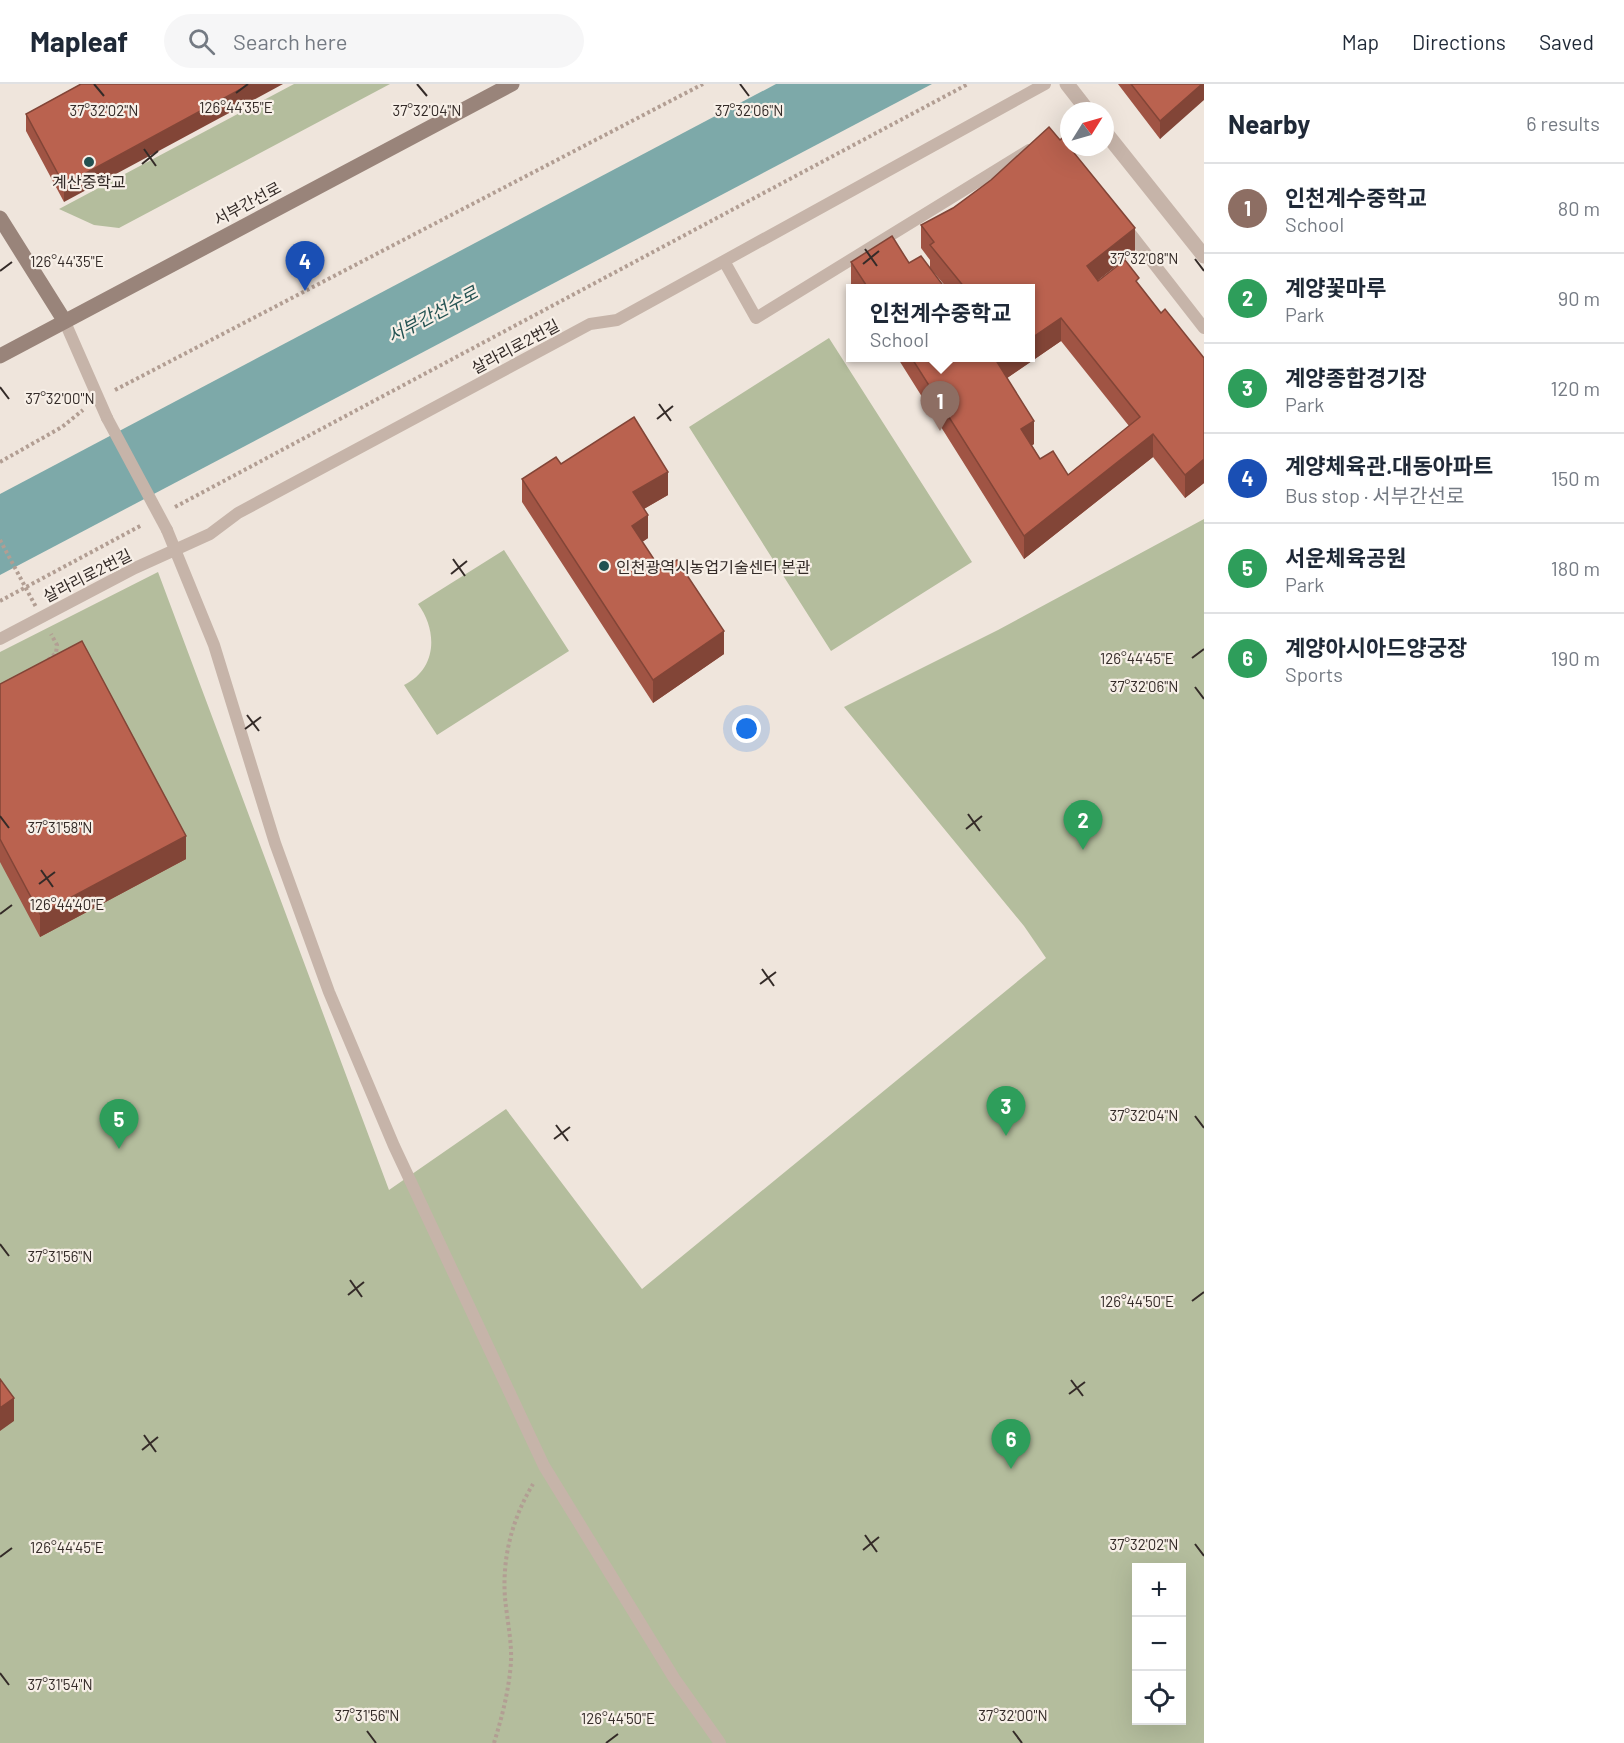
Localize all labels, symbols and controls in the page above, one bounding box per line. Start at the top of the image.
search box [164,14,584,68]
text: Mapleaf [30,24,128,58]
icon: search [185,25,218,58]
text: Search here [233,28,347,54]
text: Map [1342,29,1379,54]
text: Directions [1412,29,1506,54]
text: Saved [1539,29,1594,54]
text: 126°44'35"E [199,98,273,116]
text: 37°32'02"N [70,101,138,119]
text: 37°32'04"N [393,101,461,119]
text: 37°32'06"N [715,101,783,119]
north arrow [1060,102,1114,156]
text: Nearby [1228,108,1310,139]
text: 6 results [1526,111,1600,135]
marker: 계산중학교 [82,155,96,169]
place label: 계산중학교 [52,172,126,191]
street label: 서부간선로 [210,177,284,229]
text: 인천계수중학교 [1285,184,1427,210]
text: 1 [1244,196,1251,220]
text: 80 m [1558,196,1600,220]
text: School [1285,212,1344,236]
pin: 4 [286,242,324,291]
text: 37°32'08"N [1110,249,1178,267]
text: 126°44'35"E [30,252,104,270]
text: 계양꽃마루 [1285,274,1386,300]
water label: 서부간선수로 [383,280,482,347]
popup [846,284,1035,362]
text: 2 [1242,286,1253,310]
text: 90 m [1558,286,1600,310]
text: 인천계수중학교 [870,299,1011,325]
text: Park [1285,302,1324,326]
street label: 살라리로2번길 [468,315,562,377]
text: School [870,327,929,351]
text: 계양종합경기장 [1285,364,1427,390]
text: 3 [1242,376,1253,400]
text: 120 m [1550,376,1600,400]
pin: 1 [920,382,960,431]
text: 37°32'00"N [25,389,95,407]
text: Park [1285,392,1324,416]
text: 계양체육관.대동아파트 [1285,452,1493,478]
text: 4 [1241,466,1254,490]
text: 150 m [1551,466,1600,490]
text: Bus stop · 서부간선로 [1285,483,1464,507]
text: 서운체육공원 [1285,544,1406,570]
street label: 살라리로2번길 [40,545,134,605]
text: 5 [1242,556,1253,580]
text: 180 m [1551,556,1600,580]
place label: 인천광역시농업기술센터 본관 [616,557,811,576]
marker: 인천광역시농업기술센터 본관 [597,559,611,573]
text: Park [1285,572,1324,596]
text: 계양아시아드양궁장 [1285,634,1467,660]
text: 6 [1242,646,1253,670]
text: 190 m [1551,646,1600,670]
text: 126°44'45"E [1100,649,1174,667]
text: Sports [1285,662,1343,686]
text: 37°32'06"N [1110,677,1178,695]
your location [732,714,761,743]
pin: 2 [1064,800,1102,850]
text: 37°31'58"N [28,818,93,836]
text: 126°44'40"E [30,895,104,913]
pin: 3 [986,1086,1026,1136]
pin: 5 [100,1100,138,1149]
text: 37°32'04"N [1110,1106,1178,1124]
text: 37°31'56"N [28,1247,92,1265]
text: 126°44'50"E [1100,1292,1174,1310]
pin: 6 [992,1420,1030,1469]
text: 37°32'02"N [1110,1535,1178,1553]
text: 126°44'45"E [30,1538,104,1556]
map controls [1132,1563,1186,1725]
button: + [1132,1563,1186,1617]
button: − [1132,1617,1186,1671]
button: locate [1132,1671,1186,1725]
text: 37°31'54"N [27,1675,93,1693]
text: 37°31'56"N [335,1706,399,1724]
text: 37°32'00"N [978,1706,1048,1724]
text: 126°44'50"E [581,1709,655,1727]

